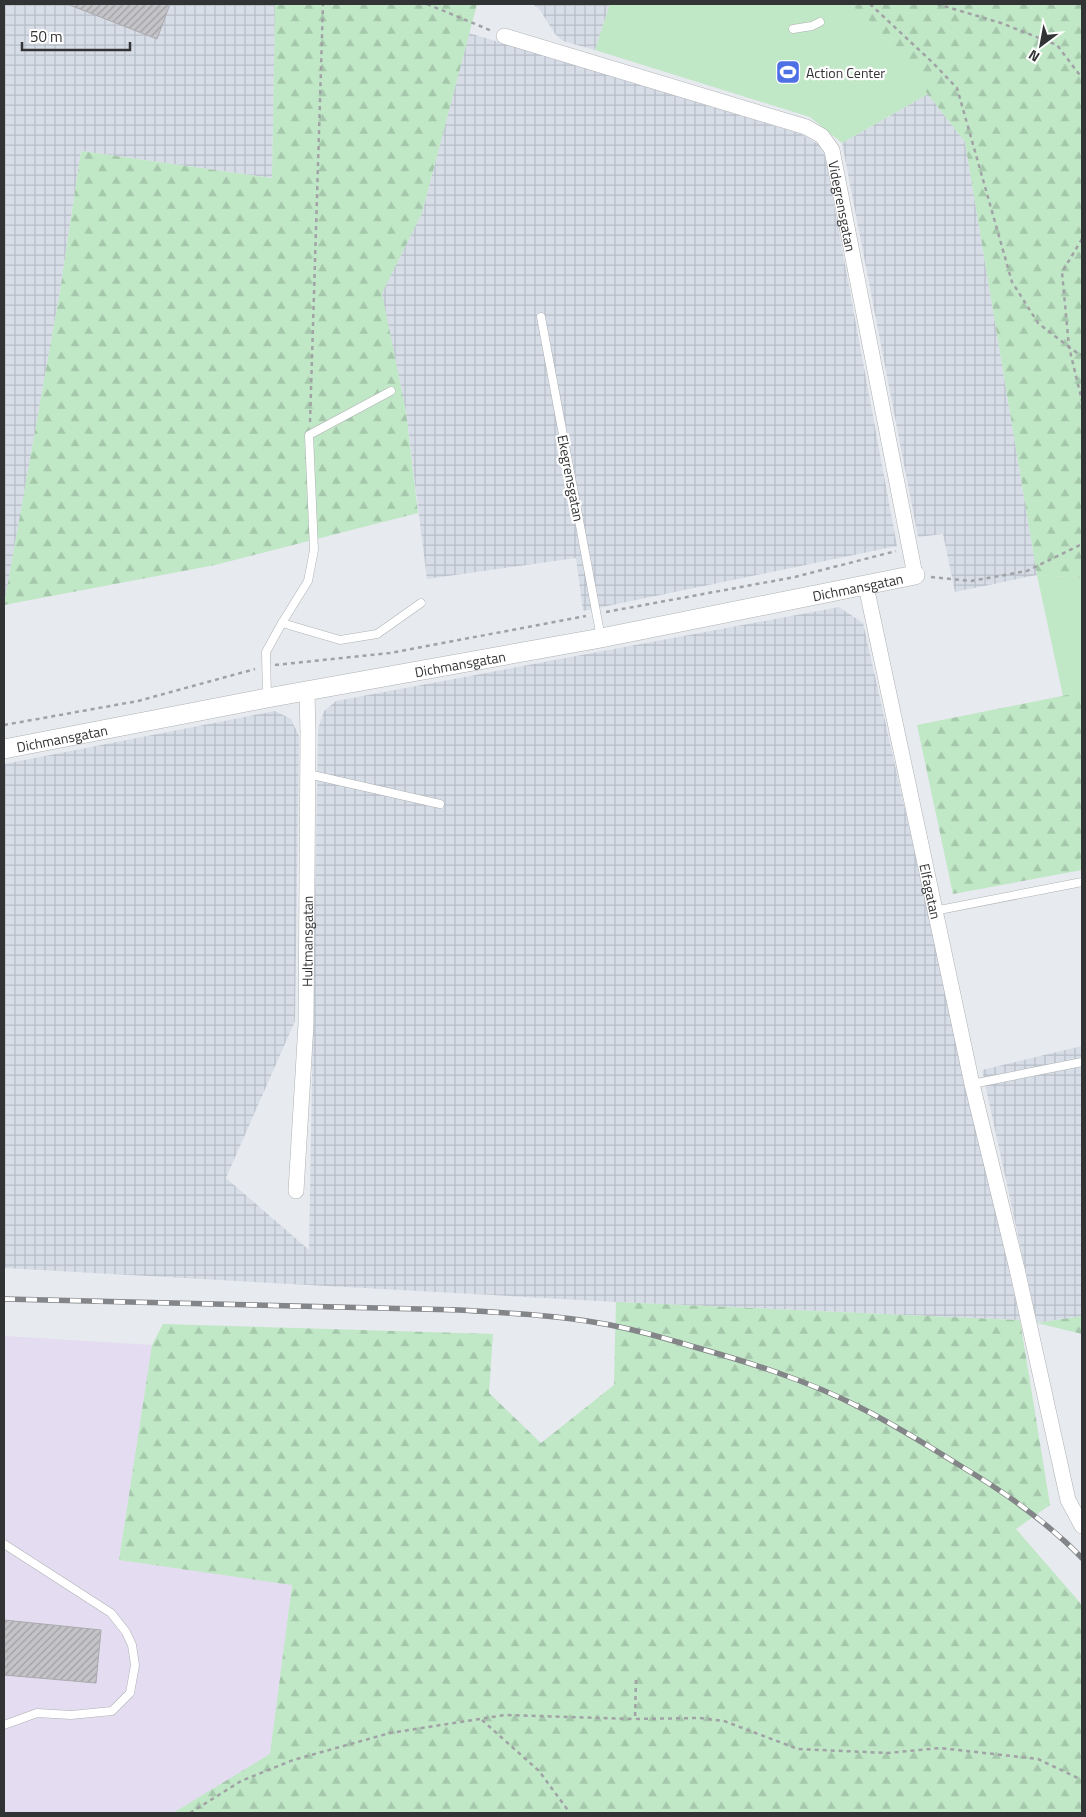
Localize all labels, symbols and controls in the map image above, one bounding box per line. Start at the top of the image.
scale bar [22,20,130,52]
north arrow [1016,20,1066,70]
text: 50 m [30,25,63,48]
text: N [1024,45,1044,68]
sports icon: Action Center [775,59,801,85]
place label: Action Center [806,62,885,83]
street label: Videgrensgatan [824,159,862,253]
street label: Ekegrensgatan [552,433,590,523]
street label: Dichmansgatan [810,567,905,606]
street label: Dichmansgatan [413,645,507,682]
street label: Dichmansgatan [15,719,109,757]
street label: Elfagatan [915,861,947,921]
street label: Hultmansgatan [296,896,317,987]

